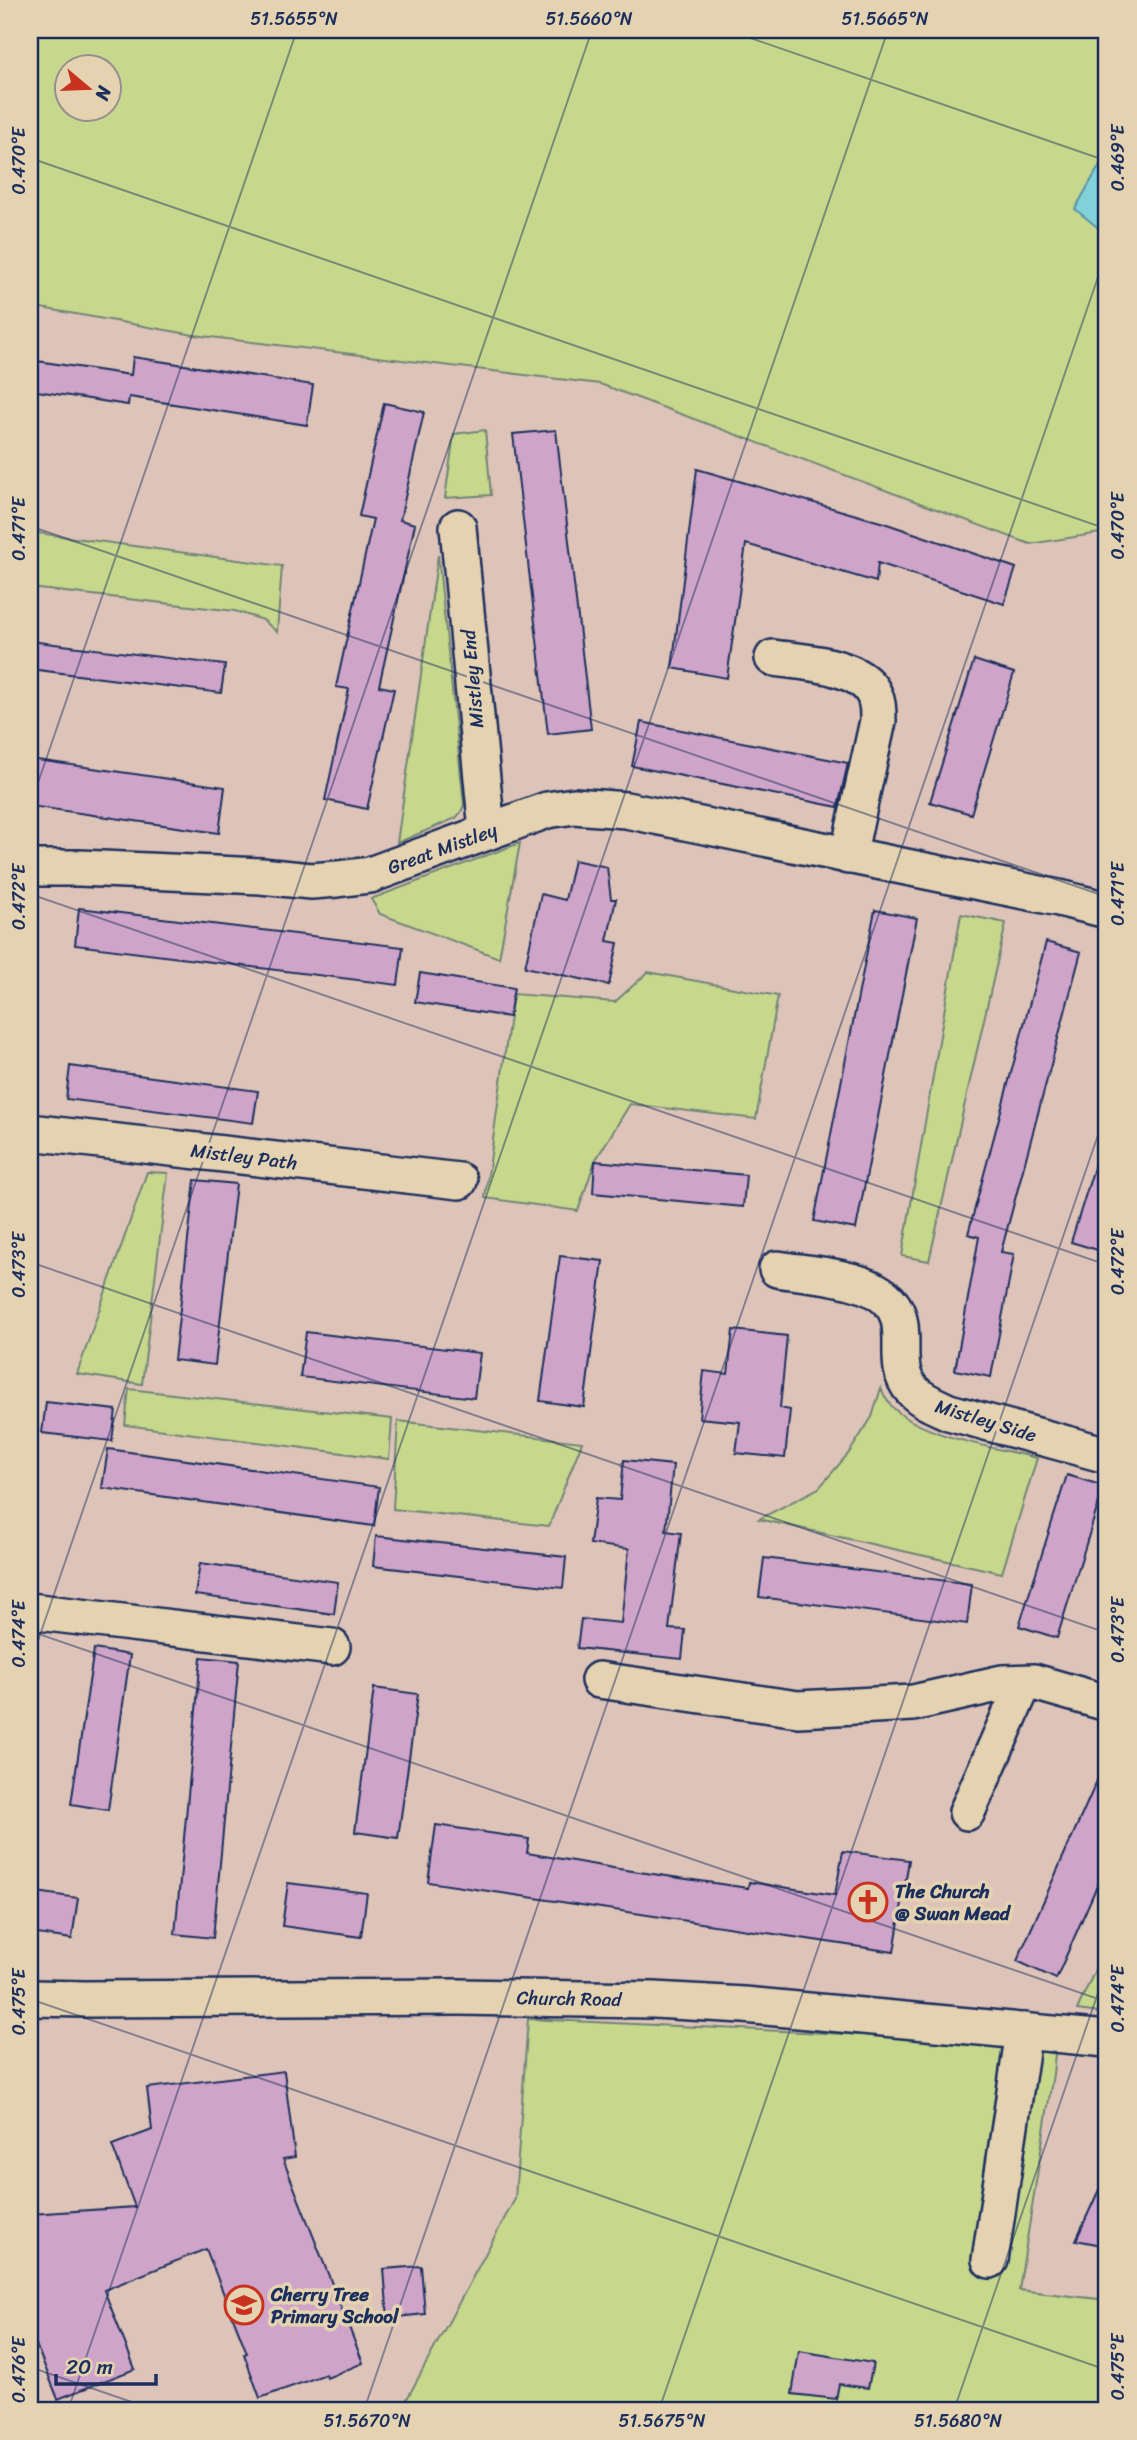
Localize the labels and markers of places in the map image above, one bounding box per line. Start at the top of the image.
place label: The Church @ Swan Mead [895,1875,1012,1930]
church icon: The Church @ Swan Mead [847,1881,889,1923]
place label: Cherry Tree Primary School [270,2278,400,2333]
school or university icon: Cherry Tree Primary School [223,2284,265,2326]

